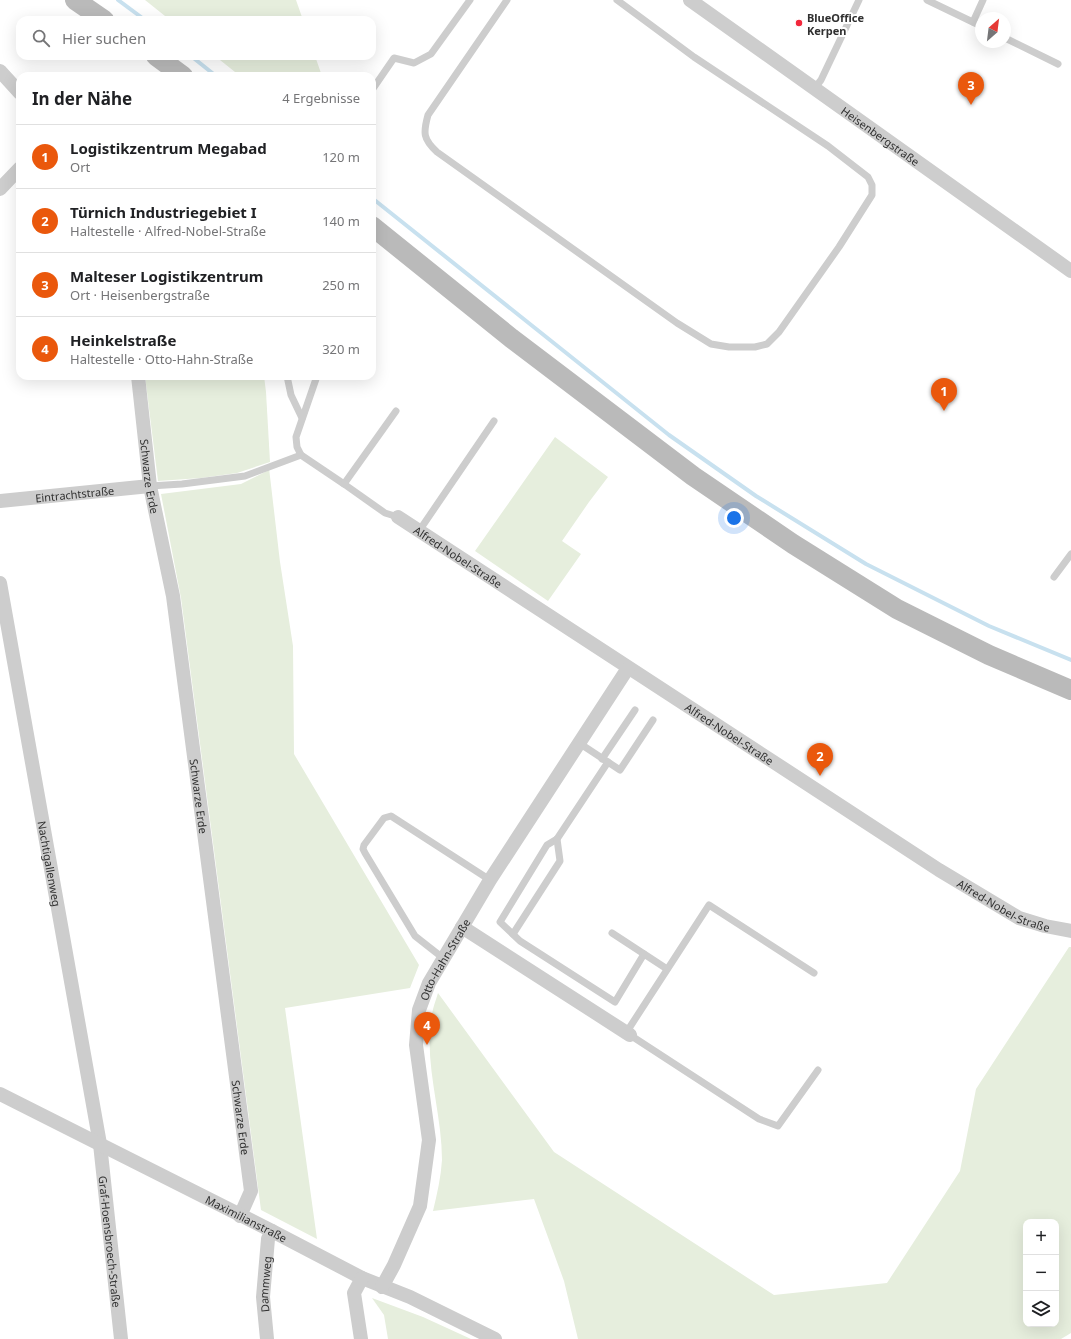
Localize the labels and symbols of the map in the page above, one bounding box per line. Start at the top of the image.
place label: BlueOffice Kerpen [807,10,864,38]
north arrow [975,12,1011,48]
marker: BlueOffice Kerpen [794,18,804,28]
pin: 3 [958,72,984,105]
street label: Heisenbergstraße [839,103,923,169]
pin: 1 [931,378,957,411]
street label: Schwarze Erde [137,438,163,515]
street label: Eintrachtstraße [34,482,115,505]
your location [724,508,744,528]
street label: Alfred-Nobel-Straße [411,522,505,591]
street label: Alfred-Nobel-Straße [683,699,777,768]
pin: 2 [807,743,833,776]
street label: Schwarze Erde [187,758,212,835]
street label: Nachtigallenweg [35,820,65,908]
street label: Alfred-Nobel-Straße [955,875,1051,934]
street label: Otto-Hahn-Straße [416,915,473,1002]
pin: 4 [414,1012,440,1045]
street label: Schwarze Erde [229,1079,254,1156]
street label: Graf-Hoensbroech-Straße [96,1175,125,1308]
street label: Maximilianstraße [203,1191,290,1245]
street label: Dammweg [255,1255,274,1313]

